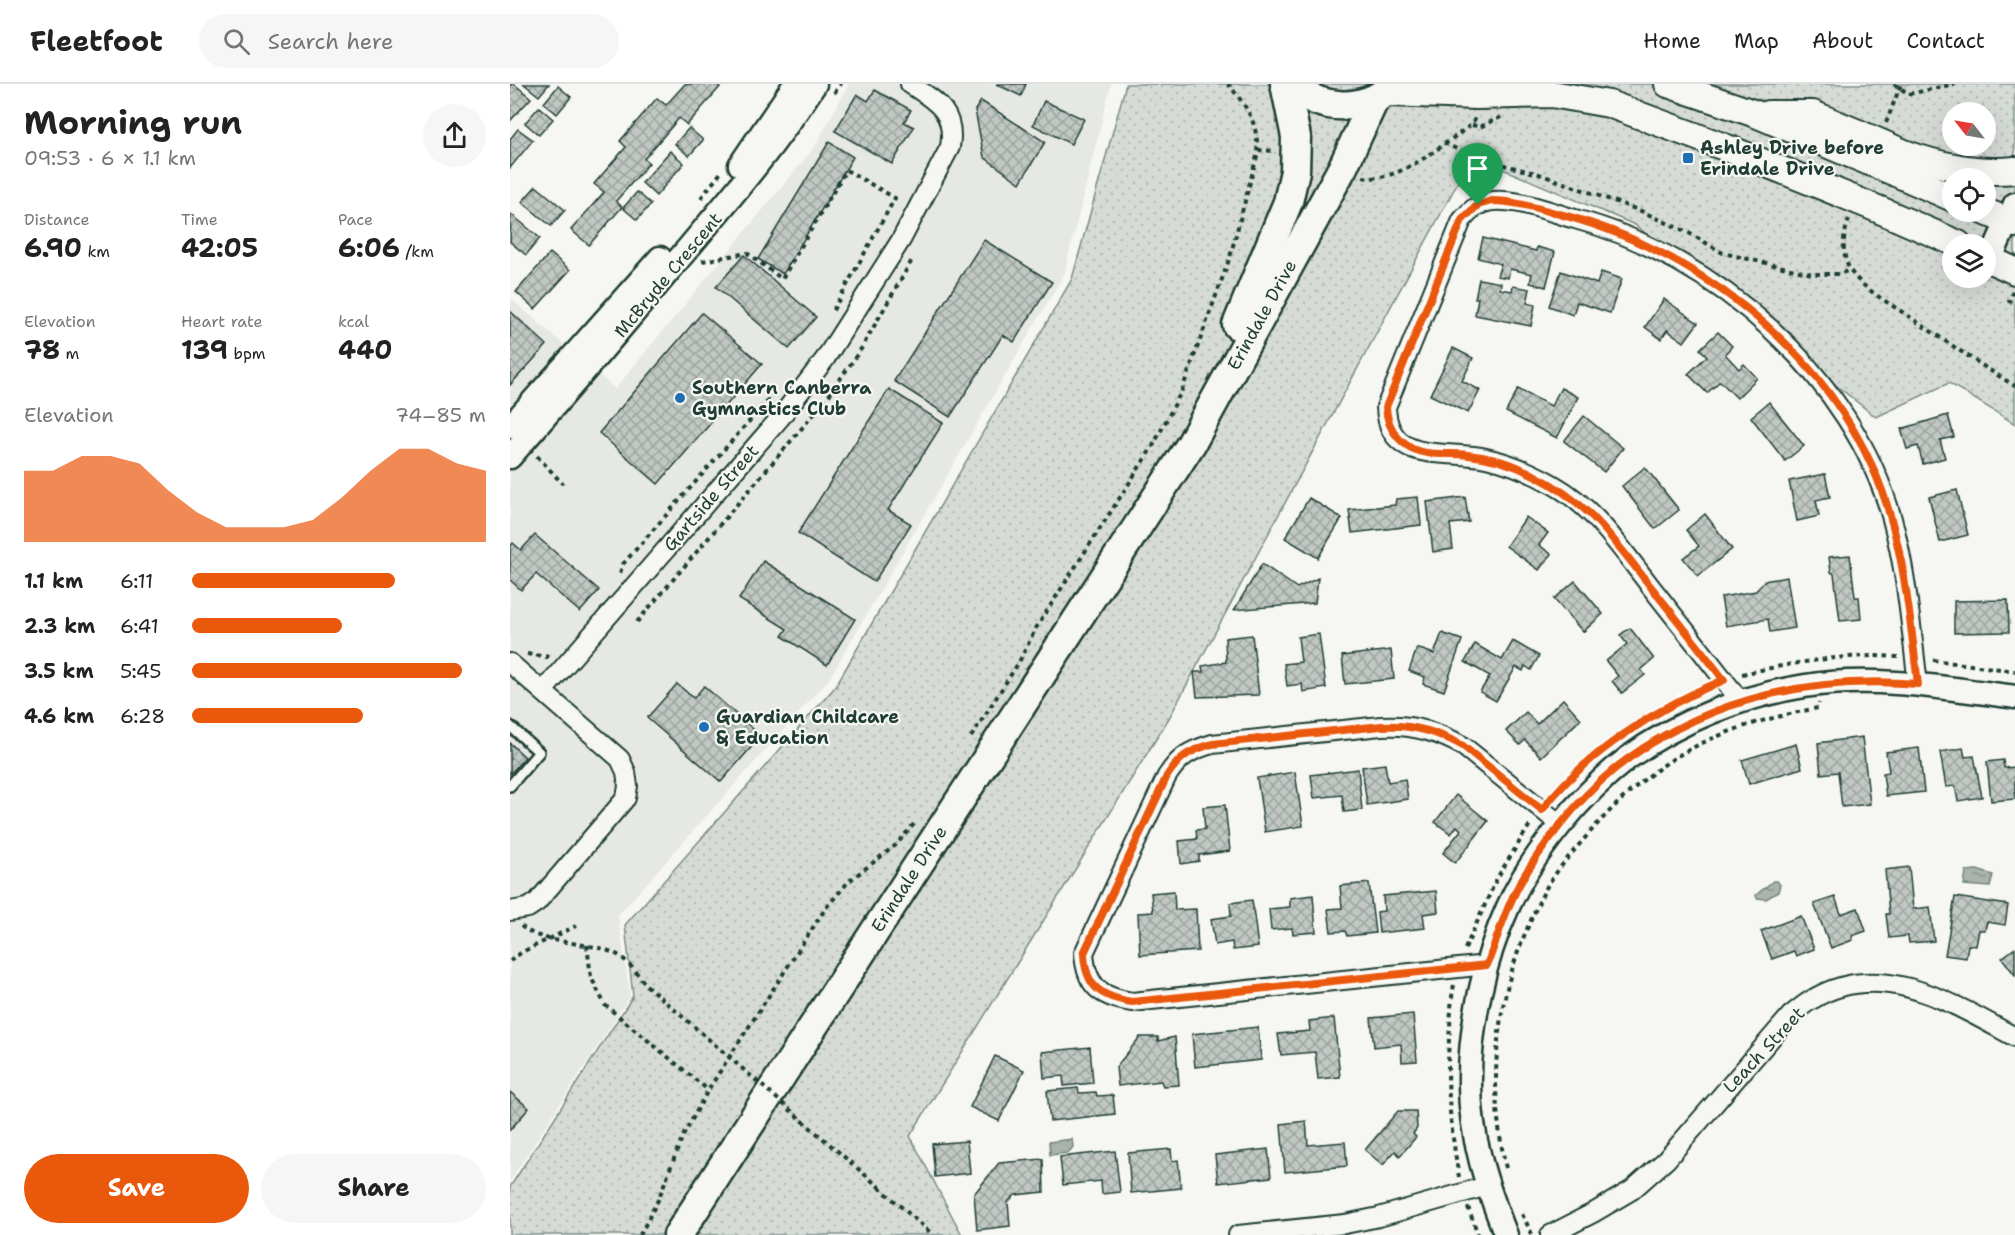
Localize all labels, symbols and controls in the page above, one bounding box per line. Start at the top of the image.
search box [199,14,619,68]
text: Fleetfoot [30,22,163,60]
icon: search [220,25,253,58]
text: Search here [268,27,393,56]
text: Home [1643,27,1701,55]
text: Map [1734,27,1779,55]
text: About [1812,27,1873,55]
text: Contact [1906,27,1985,55]
text: Morning run [24,100,242,145]
north arrow [1942,102,1996,156]
map controls [1942,102,1996,288]
button: share [423,104,486,167]
place label: Ashley Drive before Erindale Drive [1700,136,1884,181]
pin [1452,143,1503,205]
text: 09:53 · 6 × 1.1 km [24,145,196,171]
marker: Ashley Drive before Erindale Drive [1681,151,1695,165]
icon: arrive [1461,152,1494,185]
button: locate [1942,168,1996,222]
street label: McBryde Crescent [609,207,727,343]
text: Distance [24,209,90,230]
text: Time [181,209,218,230]
text: Pace [338,209,373,230]
text: 6.90 [24,230,82,265]
text: 42:05 [181,230,258,265]
text: 6:06 [338,230,400,265]
button: layers [1942,234,1996,288]
text: km [82,241,110,262]
text: /km [400,241,434,262]
street label: Erindale Drive [1222,256,1302,374]
text: Elevation [24,311,96,332]
text: Heart rate [181,311,263,332]
text: kcal [338,311,369,332]
text: 78 [24,332,60,367]
text: 139 [181,332,228,367]
text: 440 [338,332,392,367]
text: m [60,343,79,364]
text: bpm [228,343,266,364]
place label: Southern Canberra Gymnastics Club [692,376,872,421]
marker: Southern Canberra Gymnastics Club [673,391,687,405]
text: Elevation [24,402,114,428]
text: 74–85 m [395,402,486,428]
street label: Gartside Street [658,439,764,557]
text: 1.1 km [24,568,83,594]
text: 6:11 [120,568,153,594]
text: 2.3 km [24,613,95,639]
text: 6:41 [120,613,159,639]
text: 3.5 km [24,658,94,684]
text: 5:45 [120,658,161,684]
text: 4.6 km [24,703,94,729]
text: 6:28 [120,703,165,729]
place label: Guardian Childcare & Education [716,705,899,750]
marker: Guardian Childcare & Education [697,720,711,734]
street label: Erindale Drive [866,821,952,937]
street label: Leach Street [1718,1002,1810,1098]
button: Save [24,1154,249,1223]
button: Share [261,1154,486,1223]

